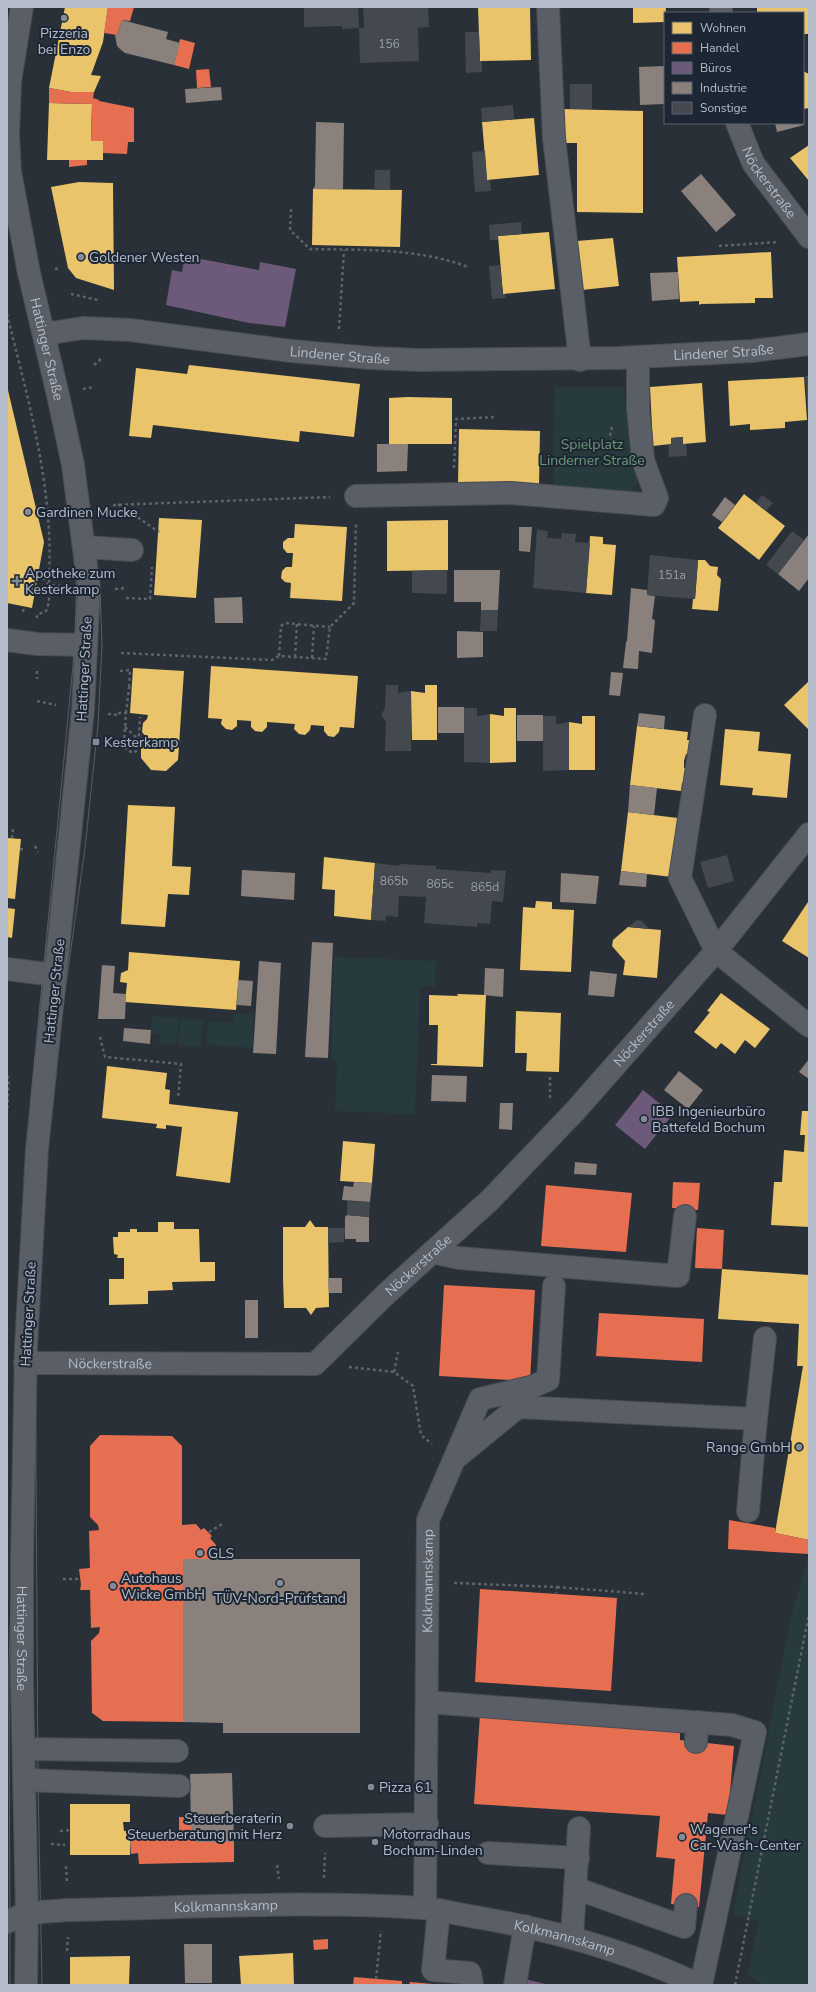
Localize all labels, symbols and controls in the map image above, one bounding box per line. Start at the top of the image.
legend [664,12,804,124]
marker: Pizzeria bei Enzo [59,13,69,23]
text: Wohnen [700,20,746,36]
place label: Pizzeria bei Enzo [38,24,91,59]
house number: 156 [378,36,400,52]
text: Handel [700,40,740,56]
text: Büros [700,60,732,76]
text: Industrie [700,80,747,96]
text: Sonstige [700,100,747,116]
street label: Nöckerstraße [737,144,801,222]
place label: Goldener Westen [89,248,200,267]
marker: Goldener Westen [76,252,86,262]
street label: Hattinger Straße [25,296,68,402]
street label: Lindener Straße [673,339,775,365]
street label: Lindener Straße [289,342,390,369]
park label: Spielplatz Linderner Straße [539,435,645,470]
place label: Gardinen Mucke [36,503,137,522]
marker: Gardinen Mucke [23,507,33,517]
place label: Apotheke zum Kesterkamp [25,564,116,599]
house number: 151a [658,567,686,583]
marker: Apotheke zum Kesterkamp [12,576,22,586]
street label: Hattinger Straße [72,616,97,722]
place label: Kesterkamp [104,733,179,752]
marker: Kesterkamp [91,737,101,747]
house number: 865b [380,873,408,889]
house number: 865c [426,876,454,892]
house number: 865d [471,879,499,895]
street label: Hattinger Straße [40,938,69,1044]
street label: Nöckerstraße [609,996,679,1071]
place label: IBB Ingenieurbüro Battefeld Bochum [652,1102,766,1137]
marker: IBB Ingenieurbüro Battefeld Bochum [639,1114,649,1124]
street label: Nöckerstraße [381,1230,456,1301]
street label: Hattinger Straße [16,1261,41,1367]
street label: Nöckerstraße [68,1354,152,1373]
place label: Range GmbH [706,1438,791,1457]
marker: Range GmbH [794,1442,804,1452]
street label: Kolkmannskamp [418,1529,438,1633]
place label: GLS [208,1544,235,1563]
marker: GLS [195,1548,205,1558]
place label: Autohaus Wicke GmbH [121,1569,205,1604]
marker: TÜV-Nord-Prüfstand [275,1578,285,1588]
marker: Autohaus Wicke GmbH [108,1581,118,1591]
street label: Hattinger Straße [12,1586,31,1691]
place label: TÜV-Nord-Prüfstand [214,1589,346,1608]
place label: Pizza 61 [379,1778,432,1797]
marker: Pizza 61 [366,1782,376,1792]
place label: Steuerberaterin Steuerberatung mit Herz [127,1809,283,1844]
place label: Wagener's Car-Wash-Center [690,1820,801,1855]
marker: Steuerberaterin Steuerberatung mit Herz [285,1821,295,1831]
place label: Motorradhaus Bochum-Linden [383,1825,483,1860]
marker: Wagener's Car-Wash-Center [677,1832,687,1842]
marker: Motorradhaus Bochum-Linden [370,1837,380,1847]
street label: Kolkmannskamp [174,1896,278,1917]
street label: Kolkmannskamp [512,1916,618,1961]

